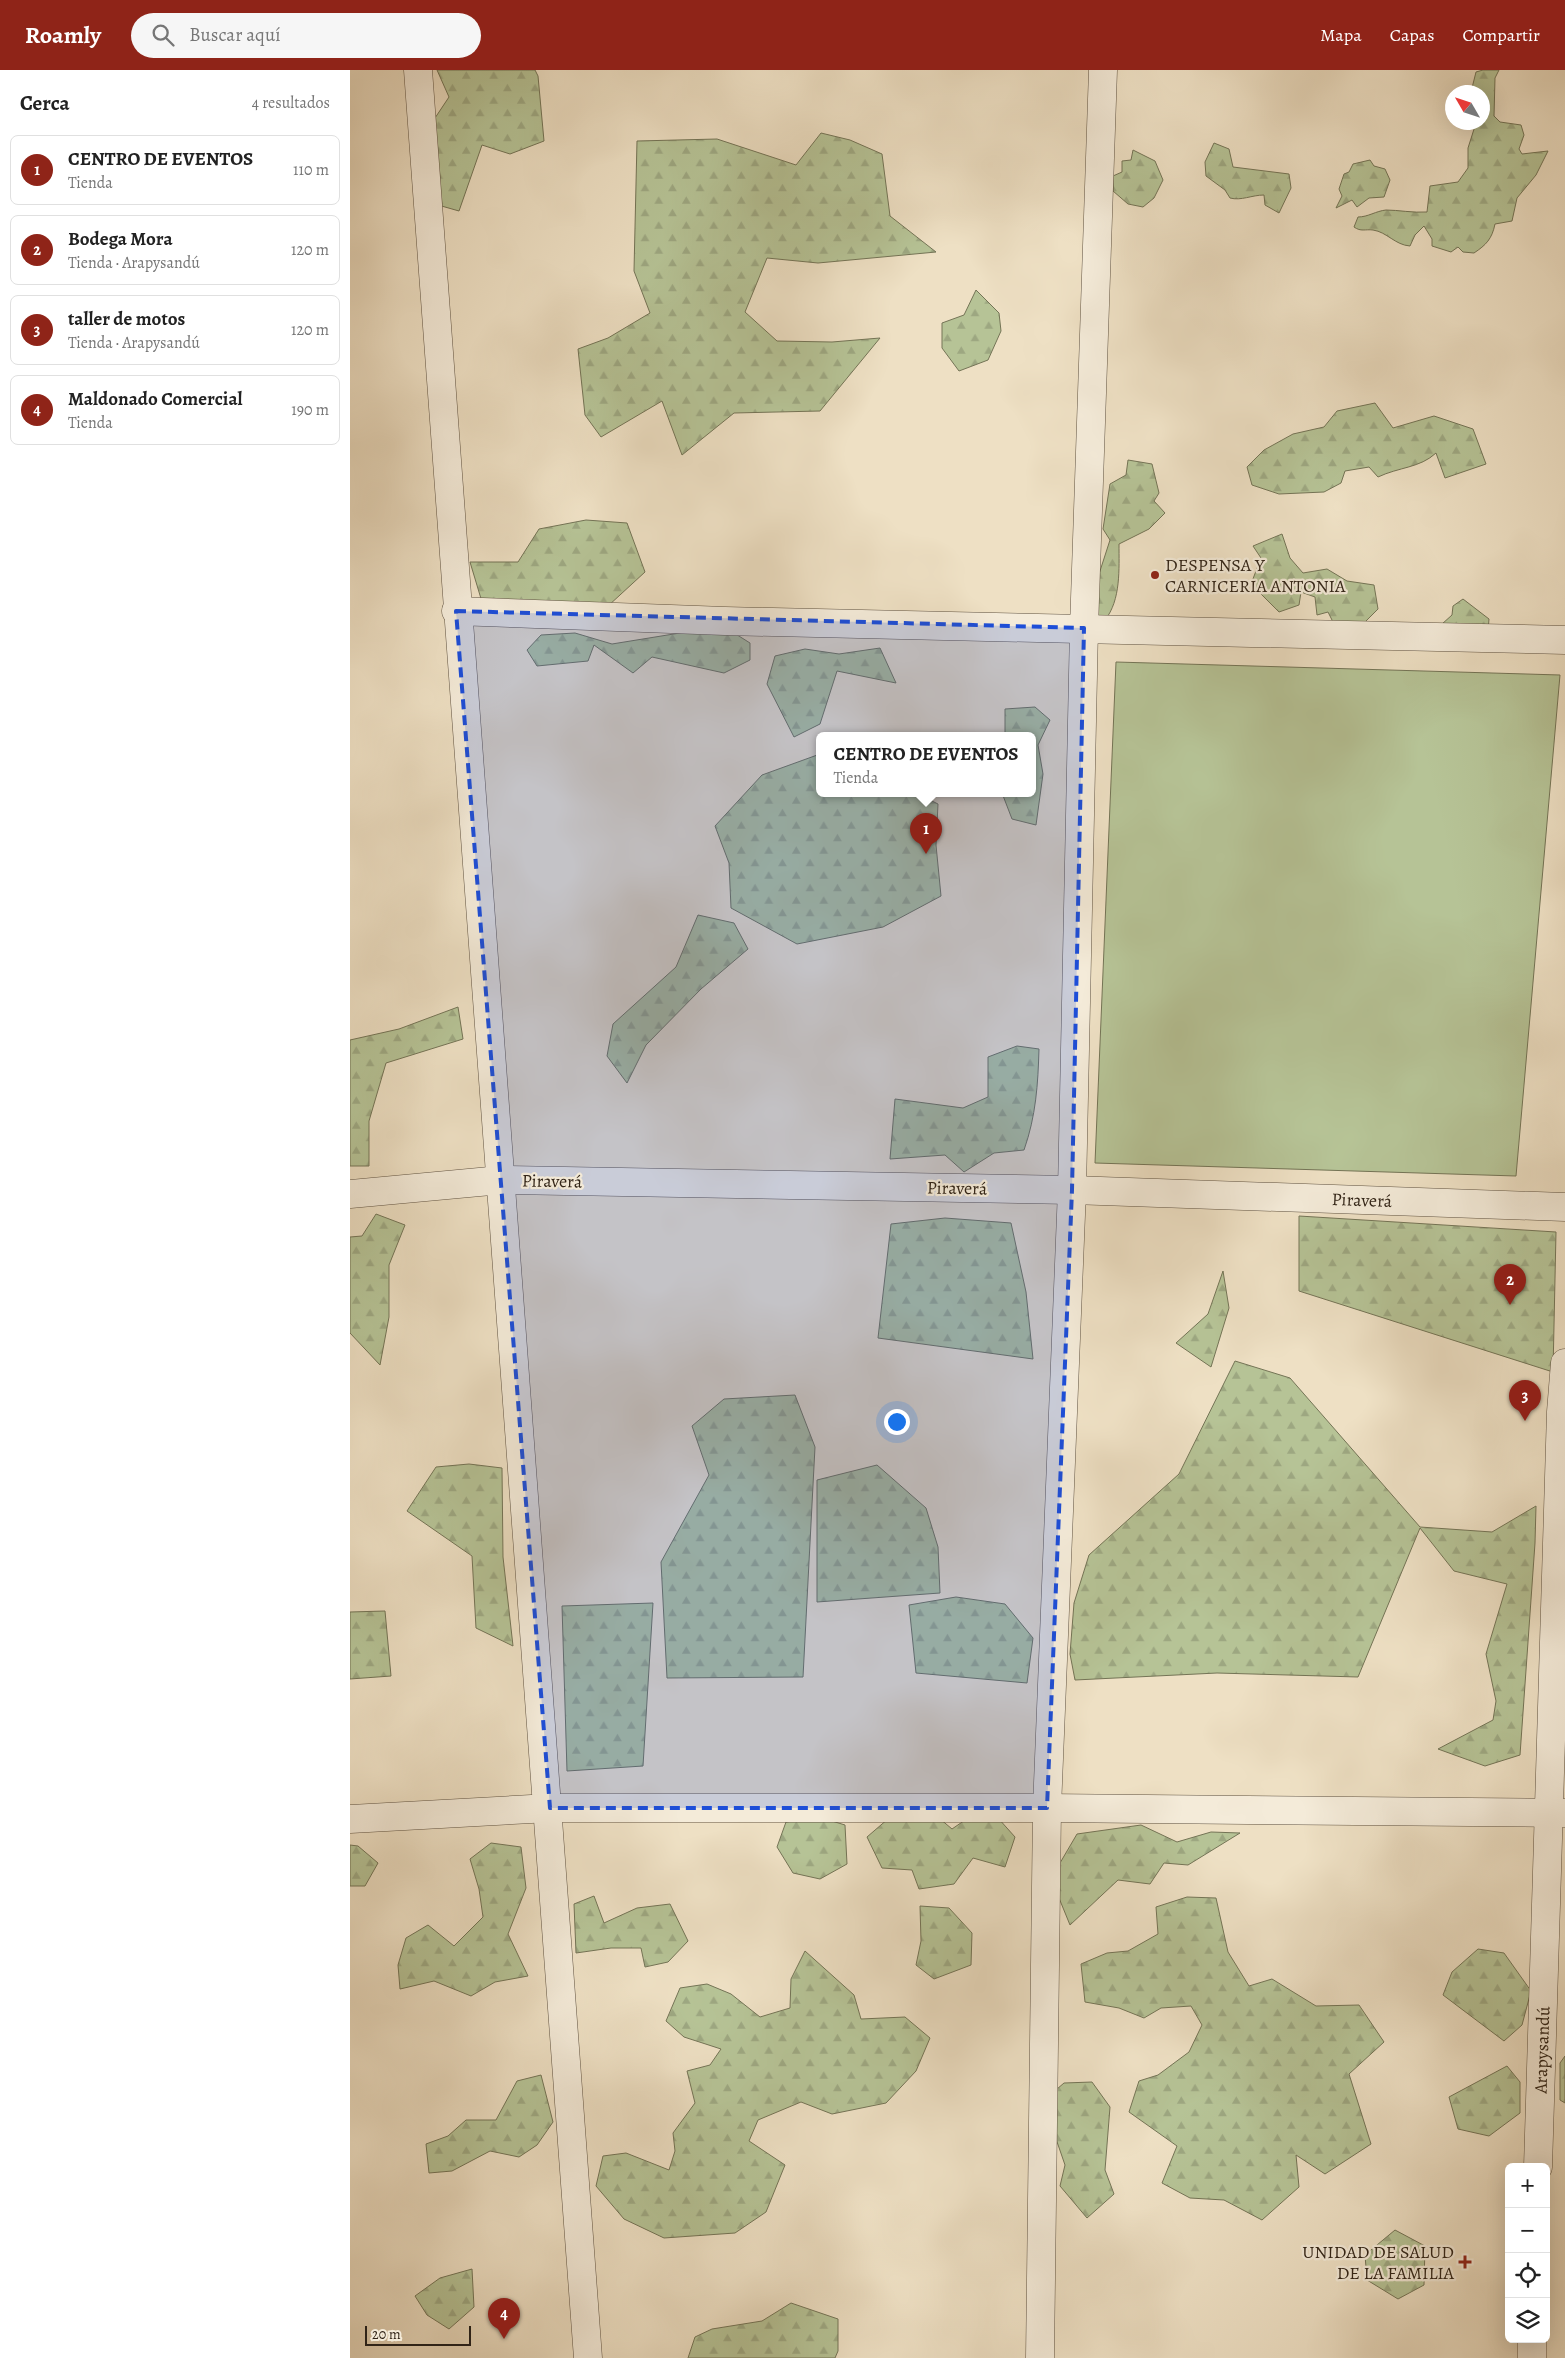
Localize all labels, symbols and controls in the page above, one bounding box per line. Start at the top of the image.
search box [131,13,481,58]
text: Roamly [25,19,101,51]
icon: search [149,21,177,49]
text: Buscar aquí [189,22,281,48]
text: Mapa [1320,23,1362,47]
text: Capas [1390,23,1434,47]
text: Compartir [1462,23,1540,47]
north arrow [1445,85,1490,130]
text: Cerca [20,89,70,117]
text: 4 resultados [252,92,330,114]
text: CENTRO DE EVENTOS [68,146,253,172]
text: 1 [34,159,40,181]
text: 110 m [293,159,329,181]
text: Tienda [68,172,113,194]
text: Bodega Mora [68,226,173,252]
text: 2 [33,239,41,261]
text: 120 m [291,239,329,261]
text: Tienda · Arapysandú [68,252,200,274]
text: taller de motos [68,306,185,332]
text: 3 [34,319,40,341]
text: 120 m [291,319,329,341]
text: Tienda · Arapysandú [68,332,200,354]
text: Maldonado Comercial [68,386,243,412]
text: 4 [33,399,41,421]
text: 190 m [291,399,329,421]
text: Tienda [68,412,113,434]
place label: DESPENSA Y CARNICERIA ANTONIA [1165,553,1346,598]
marker: DESPENSA Y CARNICERIA ANTONIA [1149,569,1161,581]
popup [816,732,1036,797]
text: CENTRO DE EVENTOS [833,741,1019,767]
text: Tienda [833,767,878,789]
pin: 1 [910,813,942,854]
street label: Piraverá [522,1168,583,1194]
street label: Piraverá [927,1175,988,1201]
street label: Piraverá [1331,1187,1393,1213]
pin: 2 [1494,1264,1526,1305]
pin: 3 [1509,1380,1541,1421]
your location [884,1409,910,1435]
street label: Arapysandú [1528,2006,1556,2095]
map controls [1505,2163,1550,2343]
button: + [1505,2163,1550,2208]
button: − [1505,2208,1550,2253]
place label: UNIDAD DE SALUD DE LA FAMILIA [1302,2240,1454,2285]
button: locate [1505,2253,1550,2298]
marker: UNIDAD DE SALUD DE LA FAMILIA [1458,2255,1472,2269]
pin: 4 [488,2298,520,2339]
button: layers [1505,2298,1550,2343]
scale bar [365,2323,471,2346]
text: 20 m [372,2325,401,2344]

